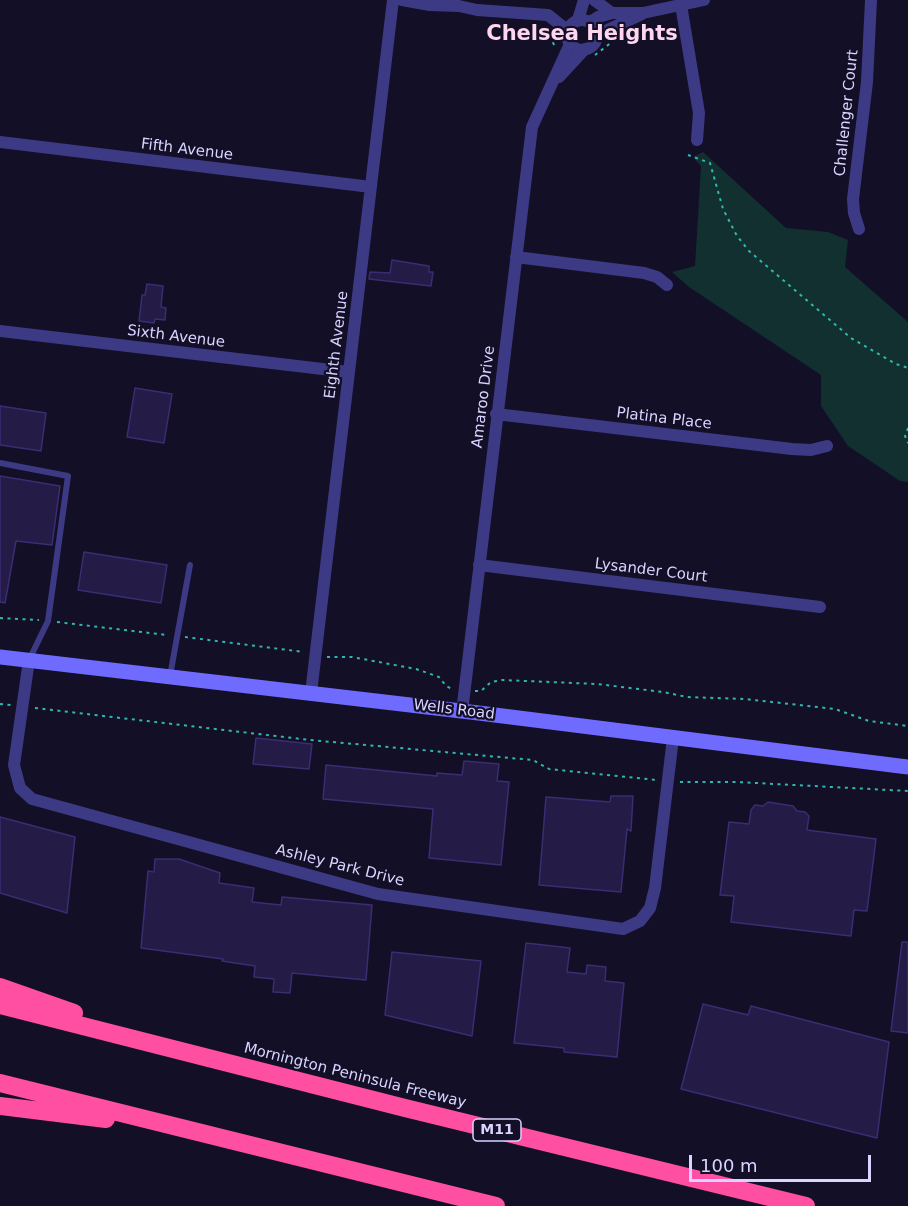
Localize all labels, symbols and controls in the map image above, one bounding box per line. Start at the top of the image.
district label: Chelsea Heights [486,22,678,48]
street label: Challenger Court [831,49,863,177]
street label: Fifth Avenue [140,135,234,165]
street label: Eighth Avenue [321,290,353,400]
street label: Sixth Avenue [126,322,226,352]
street label: Amaroo Drive [469,345,499,449]
street label: Platina Place [615,404,713,434]
street label: Lysander Court [594,555,708,587]
street label: Wells Road [412,696,496,724]
street label: Ashley Park Drive [274,841,406,891]
street label: Mornington Peninsula Freeway [242,1040,468,1112]
road number: M11 [473,1119,521,1141]
scale bar [692,1143,874,1181]
text: 100 m [700,1155,758,1176]

